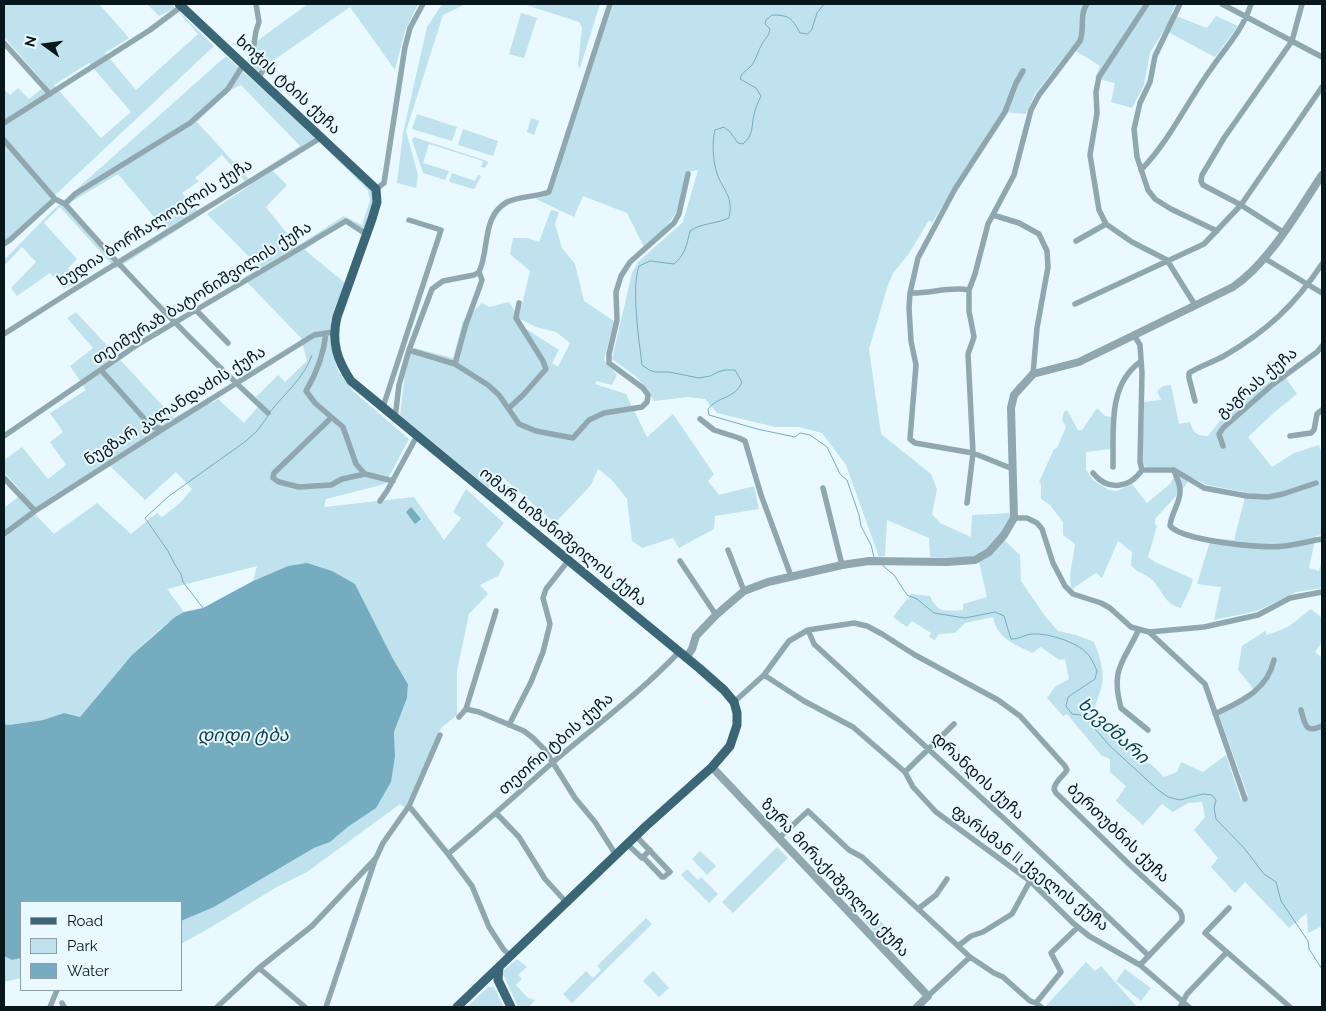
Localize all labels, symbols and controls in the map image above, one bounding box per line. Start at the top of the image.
north arrow [20,20,70,70]
street label: ხოჭის ტბის ქუჩა [231,31,345,139]
text: N [21,34,40,48]
street label: ხუდია ბორჩალოელის ქუჩა [54,155,256,291]
street label: თეიმურაზ ბატონიშვილის ქუჩა [89,217,315,369]
street label: ნუგზარ კალანდაძის ქუჩა [81,342,269,470]
street label: გაგრას ქუჩა [1213,344,1301,422]
street label: ომარ ხიზანიშვილის ქუჩა [475,463,651,611]
street label: თეთრი ტბის ქუჩა [495,689,617,799]
water label: ხევძმარი [1073,694,1153,768]
water label: დიდი ტბა [197,725,289,747]
street label: დრანდის ქუჩა [928,728,1028,824]
street label: ბერთუბნის ქუჩა [1063,779,1173,887]
street label: ზურა მირაქიშვილის ქუჩა [757,795,913,961]
street label: ფარსმან II ქველის ქუჩა [947,800,1113,936]
legend [20,901,182,991]
text: Road [67,912,103,930]
text: Park [67,937,98,955]
text: Water [67,962,109,980]

